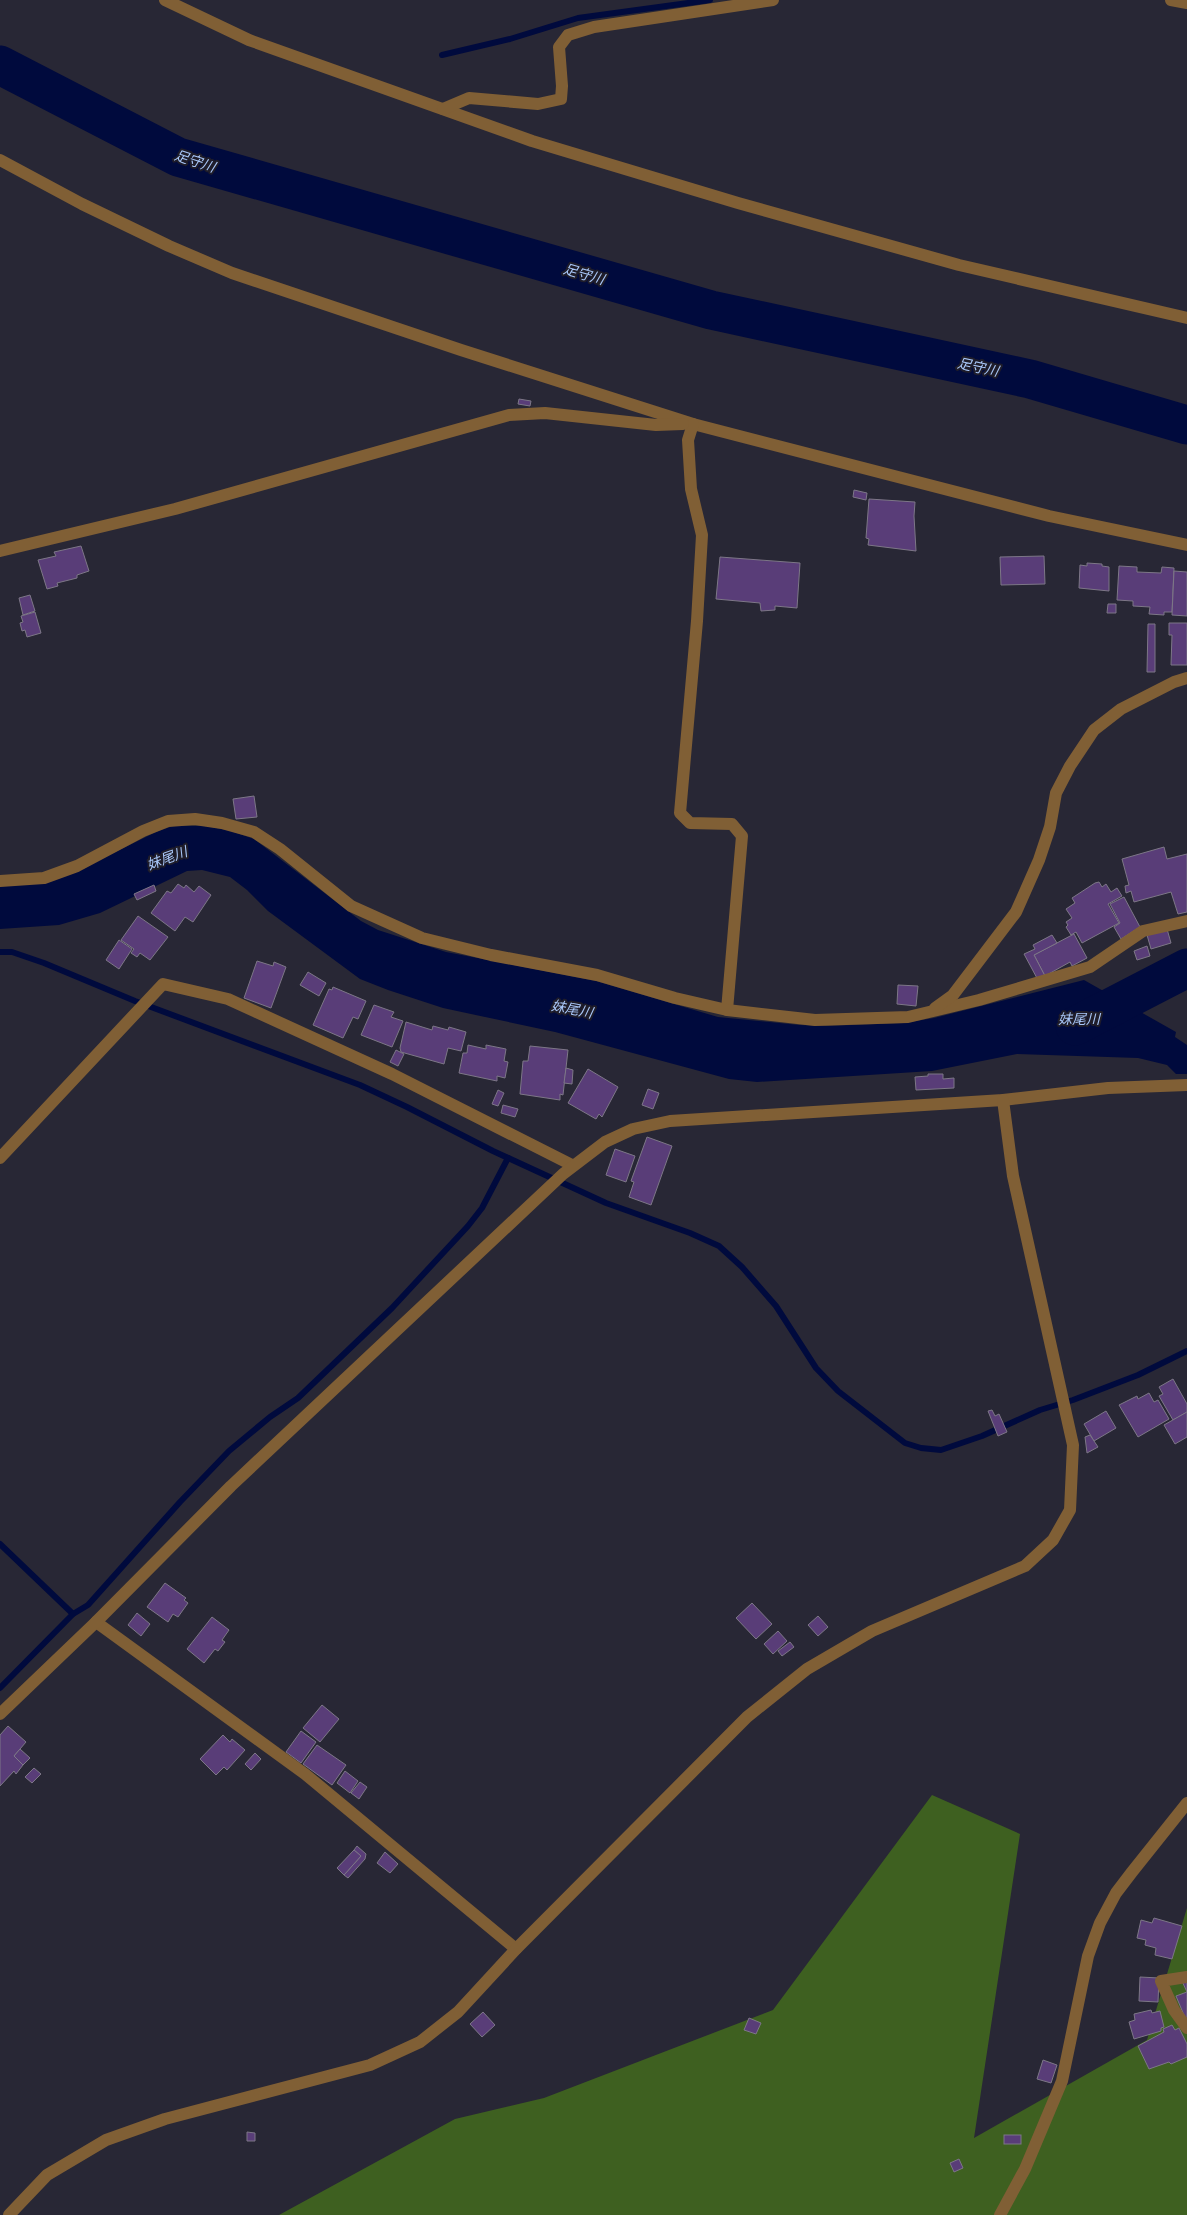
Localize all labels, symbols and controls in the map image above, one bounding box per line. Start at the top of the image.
water label: 足守川 [172,146,220,177]
water label: 足守川 [561,260,609,289]
water label: 足守川 [956,354,1002,381]
water label: 妹尾川 [144,842,192,874]
water label: 妹尾川 [550,996,596,1022]
water label: 妹尾川 [1058,1010,1102,1028]

